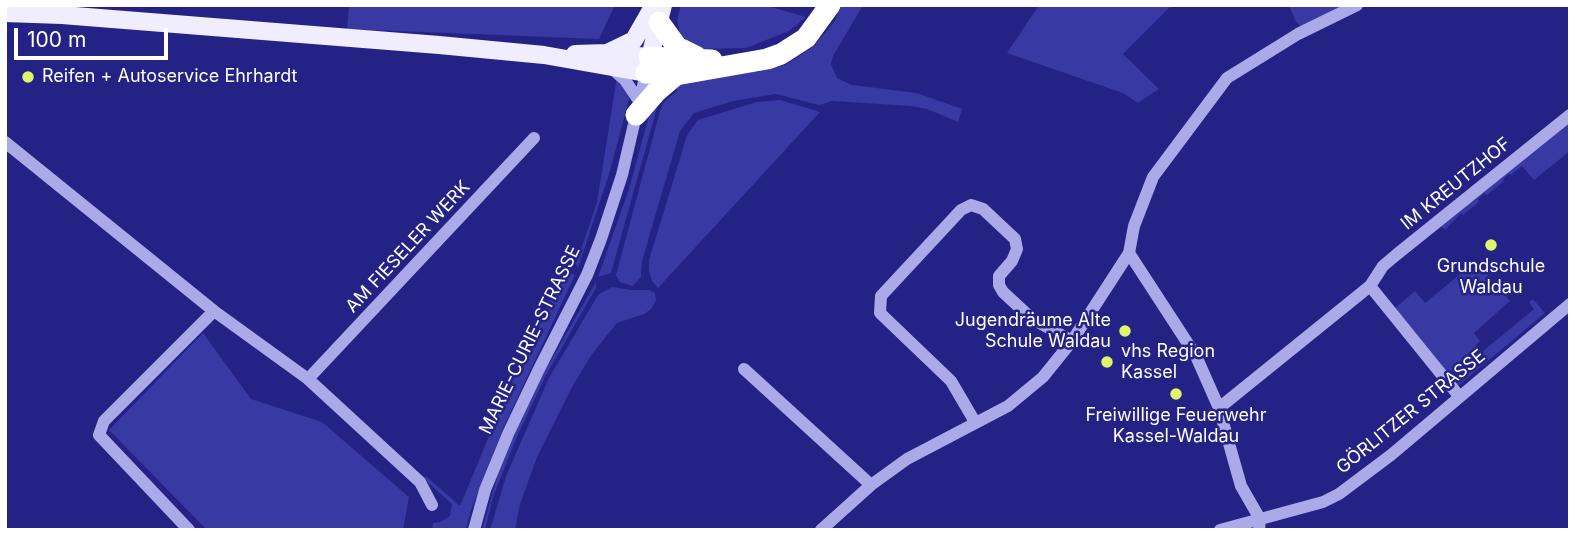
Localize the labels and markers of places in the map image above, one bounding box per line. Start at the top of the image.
place label: Reifen + Autoservice Ehrhardt [42,66,297,88]
marker: Reifen + Autoservice Ehrhardt [20,69,36,85]
marker: Grundschule Waldau [1483,237,1499,253]
place label: Grundschule Waldau [1437,256,1545,298]
place label: Jugendräume Alte Schule Waldau [955,310,1111,352]
marker: Jugendräume Alte Schule Waldau [1117,323,1133,339]
place label: vhs Region Kassel [1121,341,1215,384]
marker: vhs Region Kassel [1099,354,1115,370]
marker: Freiwillige Feuerwehr Kassel-Waldau [1168,386,1184,402]
place label: Freiwillige Feuerwehr Kassel-Waldau [1086,405,1266,448]

